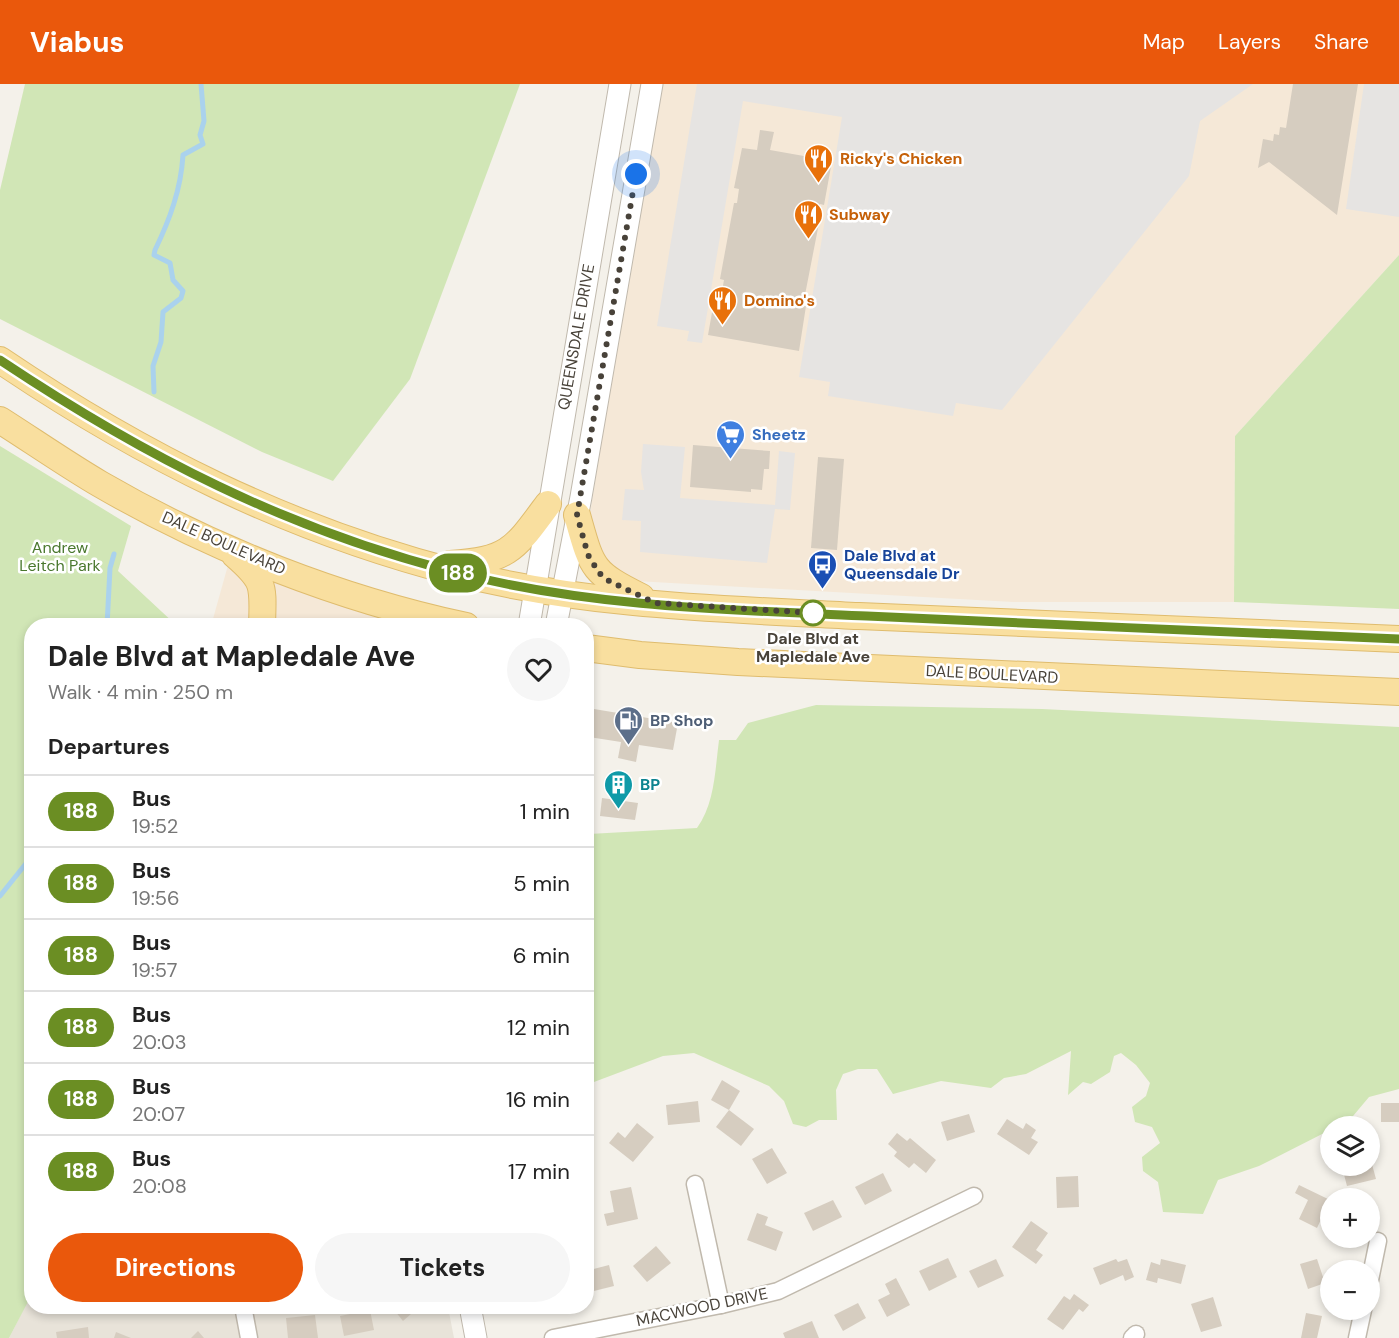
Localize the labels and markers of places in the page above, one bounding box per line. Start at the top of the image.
restaurant icon: Ricky's Chicken [803,142,835,184]
place label: Ricky's Chicken [840,148,962,169]
restaurant icon: Subway [792,198,824,240]
place label: Subway [829,204,891,225]
restaurant icon: Domino's [707,284,739,326]
place label: Domino's [744,290,815,311]
supermarket icon: Sheetz [715,418,747,460]
place label: Sheetz [752,424,806,445]
place label: Dale Blvd at Queensdale Dr [844,545,960,584]
bus stop icon: Dale Blvd at Queensdale Dr [807,548,839,590]
marker: Dale Blvd at Mapledale Ave [800,600,826,626]
place label: Dale Blvd at Mapledale Ave [756,628,870,667]
fuel station icon: BP Shop [613,704,645,746]
place label: BP Shop [650,710,714,731]
building icon: BP [603,768,635,810]
place label: BP [640,774,660,795]

